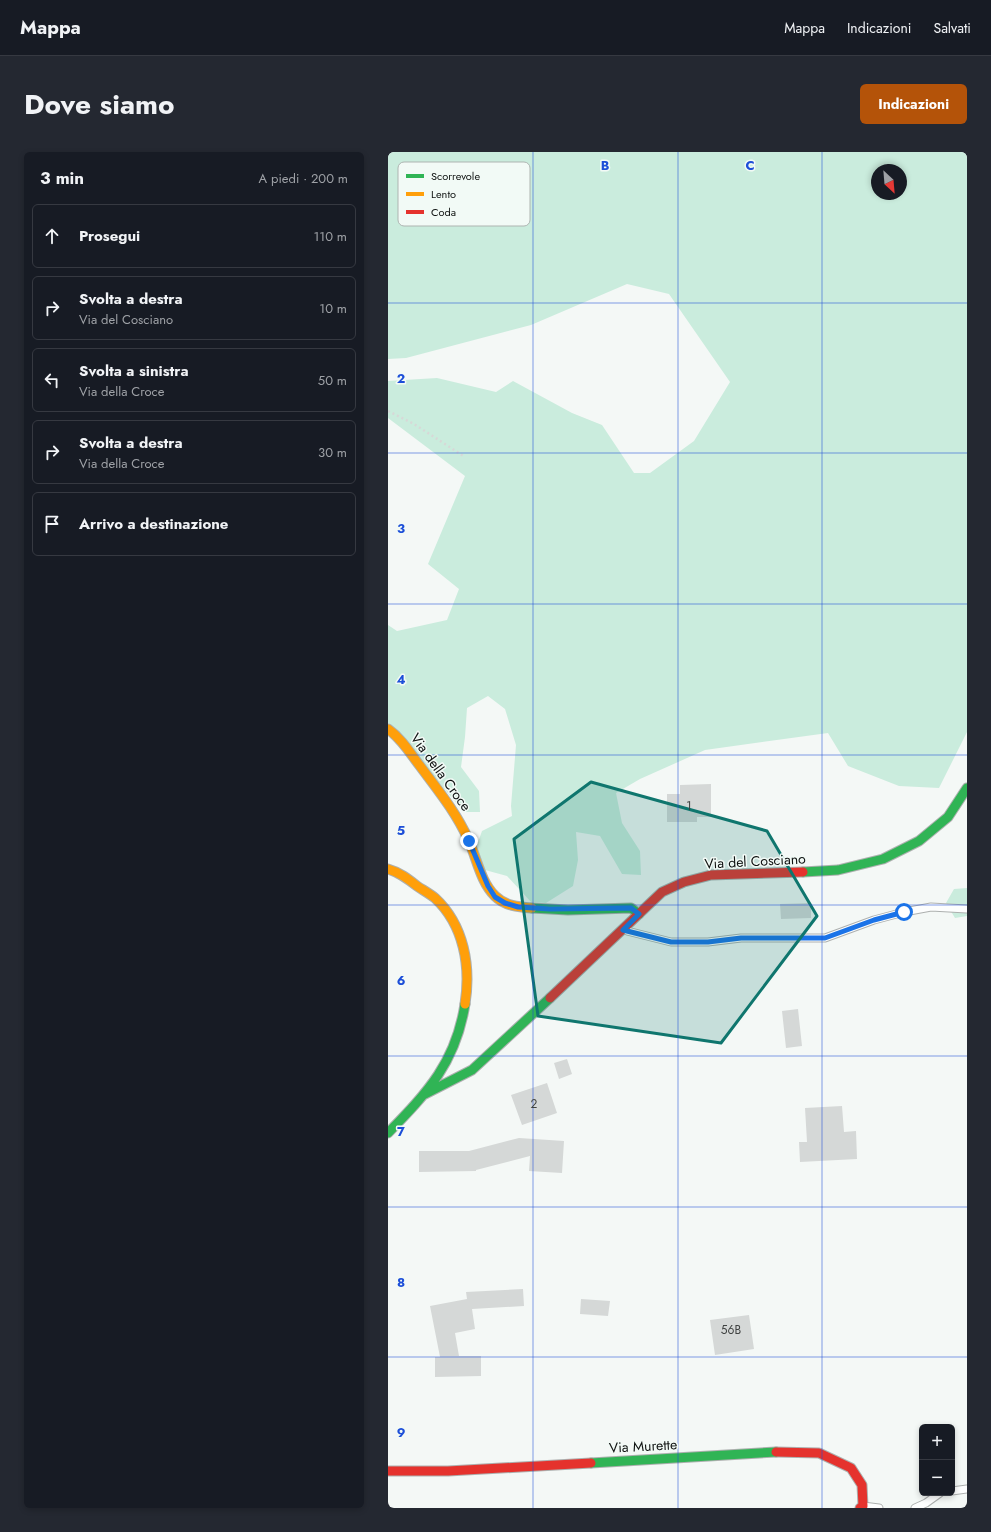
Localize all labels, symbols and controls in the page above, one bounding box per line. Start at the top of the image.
text: Mappa [20,14,81,41]
text: Mappa [784,18,825,38]
text: Indicazioni [847,18,911,38]
text: Salvati [933,18,971,38]
text: Dove siamo [24,84,174,125]
button: Indicazioni [860,84,967,124]
text: B [601,156,610,175]
text: C [745,156,755,175]
legend [398,162,530,226]
north arrow [871,164,907,200]
text: 3 min [40,166,84,190]
text: Scorrevole [431,168,480,184]
text: A piedi · 200 m [259,169,348,188]
text: Lento [431,186,456,202]
text: Coda [431,204,456,220]
icon: ahead [41,225,63,247]
text: Prosegui [79,225,140,247]
text: 110 m [313,227,347,246]
text: Svolta a destra [79,288,183,310]
icon: right [41,297,63,319]
text: 10 m [319,299,347,318]
text: Via del Cosciano [79,310,173,329]
text: Svolta a sinistra [79,360,189,382]
icon: left [41,369,63,391]
text: 2 [397,369,405,388]
text: 50 m [318,371,347,390]
text: Via della Croce [79,382,165,401]
text: Svolta a destra [79,432,183,454]
icon: right [41,441,63,463]
text: 30 m [318,443,347,462]
text: Via della Croce [79,454,165,473]
icon: arrive [41,513,63,535]
text: Arrivo a destinazione [79,513,228,535]
text: 3 [397,519,405,538]
text: 4 [396,670,406,689]
street label: Via della Croce [406,729,476,815]
house number: 1 [686,797,692,815]
text: 5 [397,821,405,840]
route end [460,832,478,850]
street label: Via del Cosciano [704,848,806,874]
route start [895,903,913,921]
text: 6 [397,971,406,990]
house number: 2 [531,1095,538,1113]
text: 7 [397,1122,405,1141]
text: 8 [397,1273,405,1292]
house number: 56B [721,1321,741,1339]
text: 9 [397,1423,406,1442]
map controls [919,1424,955,1496]
button: + [919,1424,955,1460]
street label: Via Murette [608,1434,678,1458]
button: − [919,1460,955,1496]

